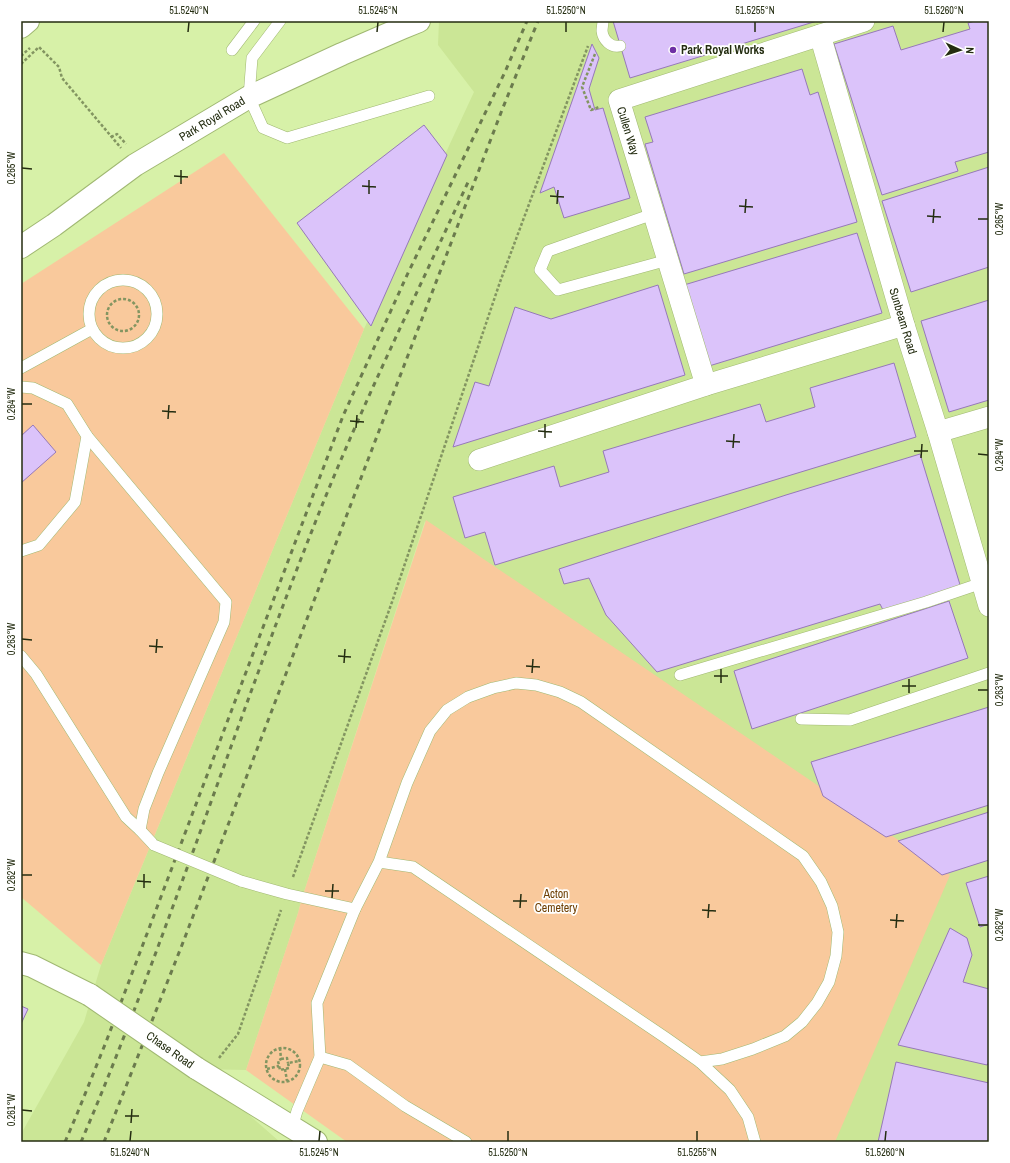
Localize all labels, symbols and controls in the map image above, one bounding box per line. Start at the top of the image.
text: 51.5240°N [169,4,209,17]
text: 51.5245°N [358,4,398,17]
text: 51.5250°N [546,4,586,17]
text: 51.5255°N [735,4,775,17]
text: 51.5260°N [924,4,964,17]
north arrow [940,30,980,70]
place label: Park Royal Works [681,42,765,58]
marker: Park Royal Works [668,45,678,55]
text: N [963,47,977,54]
street label: Park Royal Road [176,93,248,145]
street label: Cullen Way [613,105,643,157]
text: 0.265°W [5,152,18,184]
text: 0.265°W [993,203,1006,235]
street label: Sunbeam Road [885,286,921,356]
text: 0.264°W [5,388,18,420]
text: 0.264°W [993,439,1006,471]
text: 0.263°W [5,623,18,655]
text: 0.263°W [993,674,1006,706]
text: 0.262°W [5,859,18,891]
park label: Acton Cemetery [535,886,577,916]
text: 0.262°W [993,909,1006,941]
street label: Chase Road [143,1028,197,1072]
text: 0.261°W [5,1094,18,1126]
text: 51.5240°N [110,1146,150,1159]
text: 51.5245°N [299,1146,339,1159]
text: 51.5250°N [488,1146,528,1159]
text: 51.5255°N [677,1146,717,1159]
text: 51.5260°N [865,1146,905,1159]

